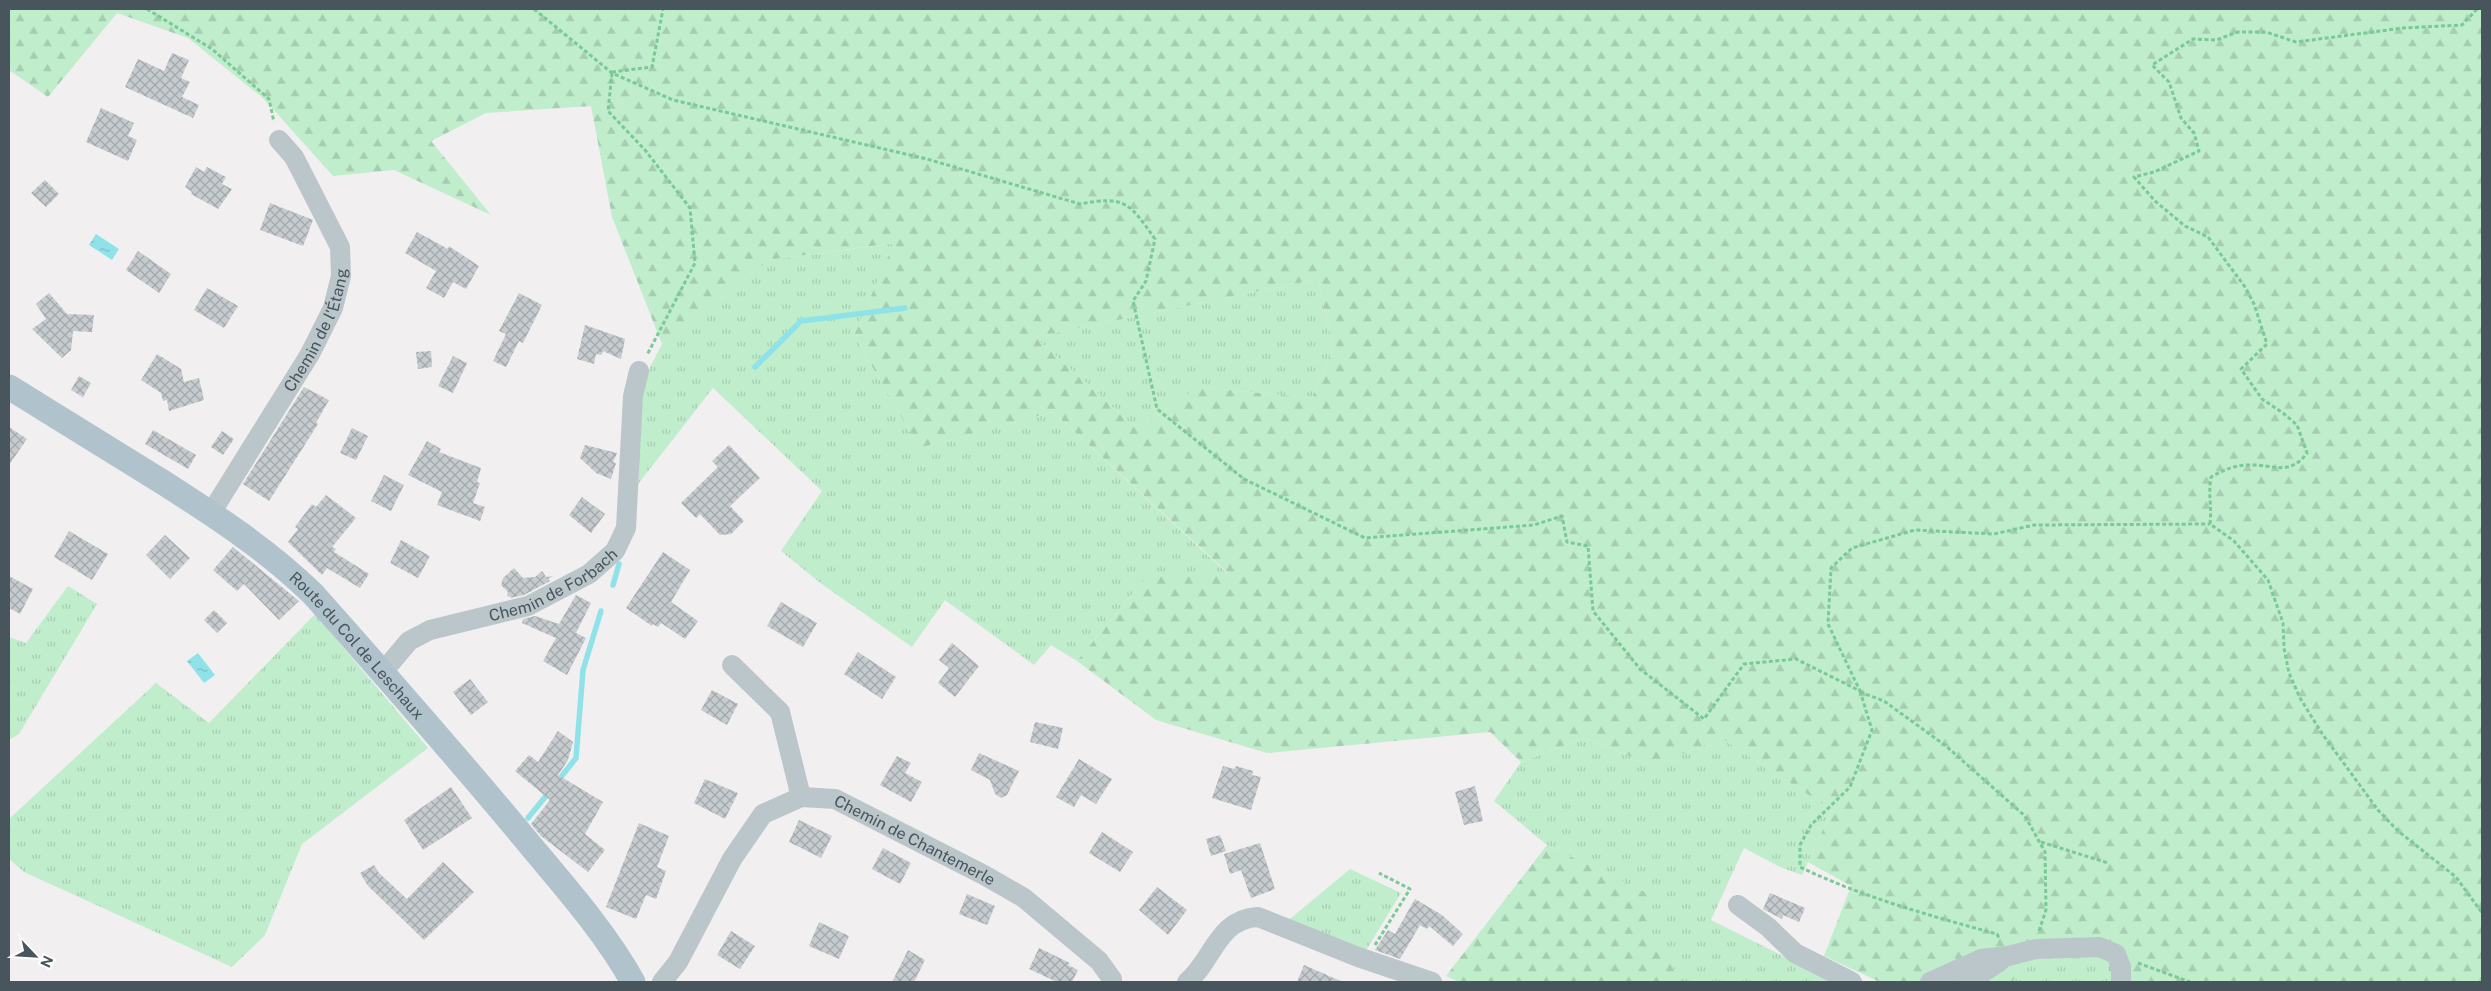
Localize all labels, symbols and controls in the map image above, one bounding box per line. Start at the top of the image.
street label: Chemin de l'Étang [279,268,351,395]
street label: Chemin de Forbach [487,544,621,625]
street label: Route du Col de Leschaux [286,567,428,723]
street label: Chemin de Chantemerle [831,791,999,889]
north arrow [10,931,60,981]
text: N [37,953,56,970]

